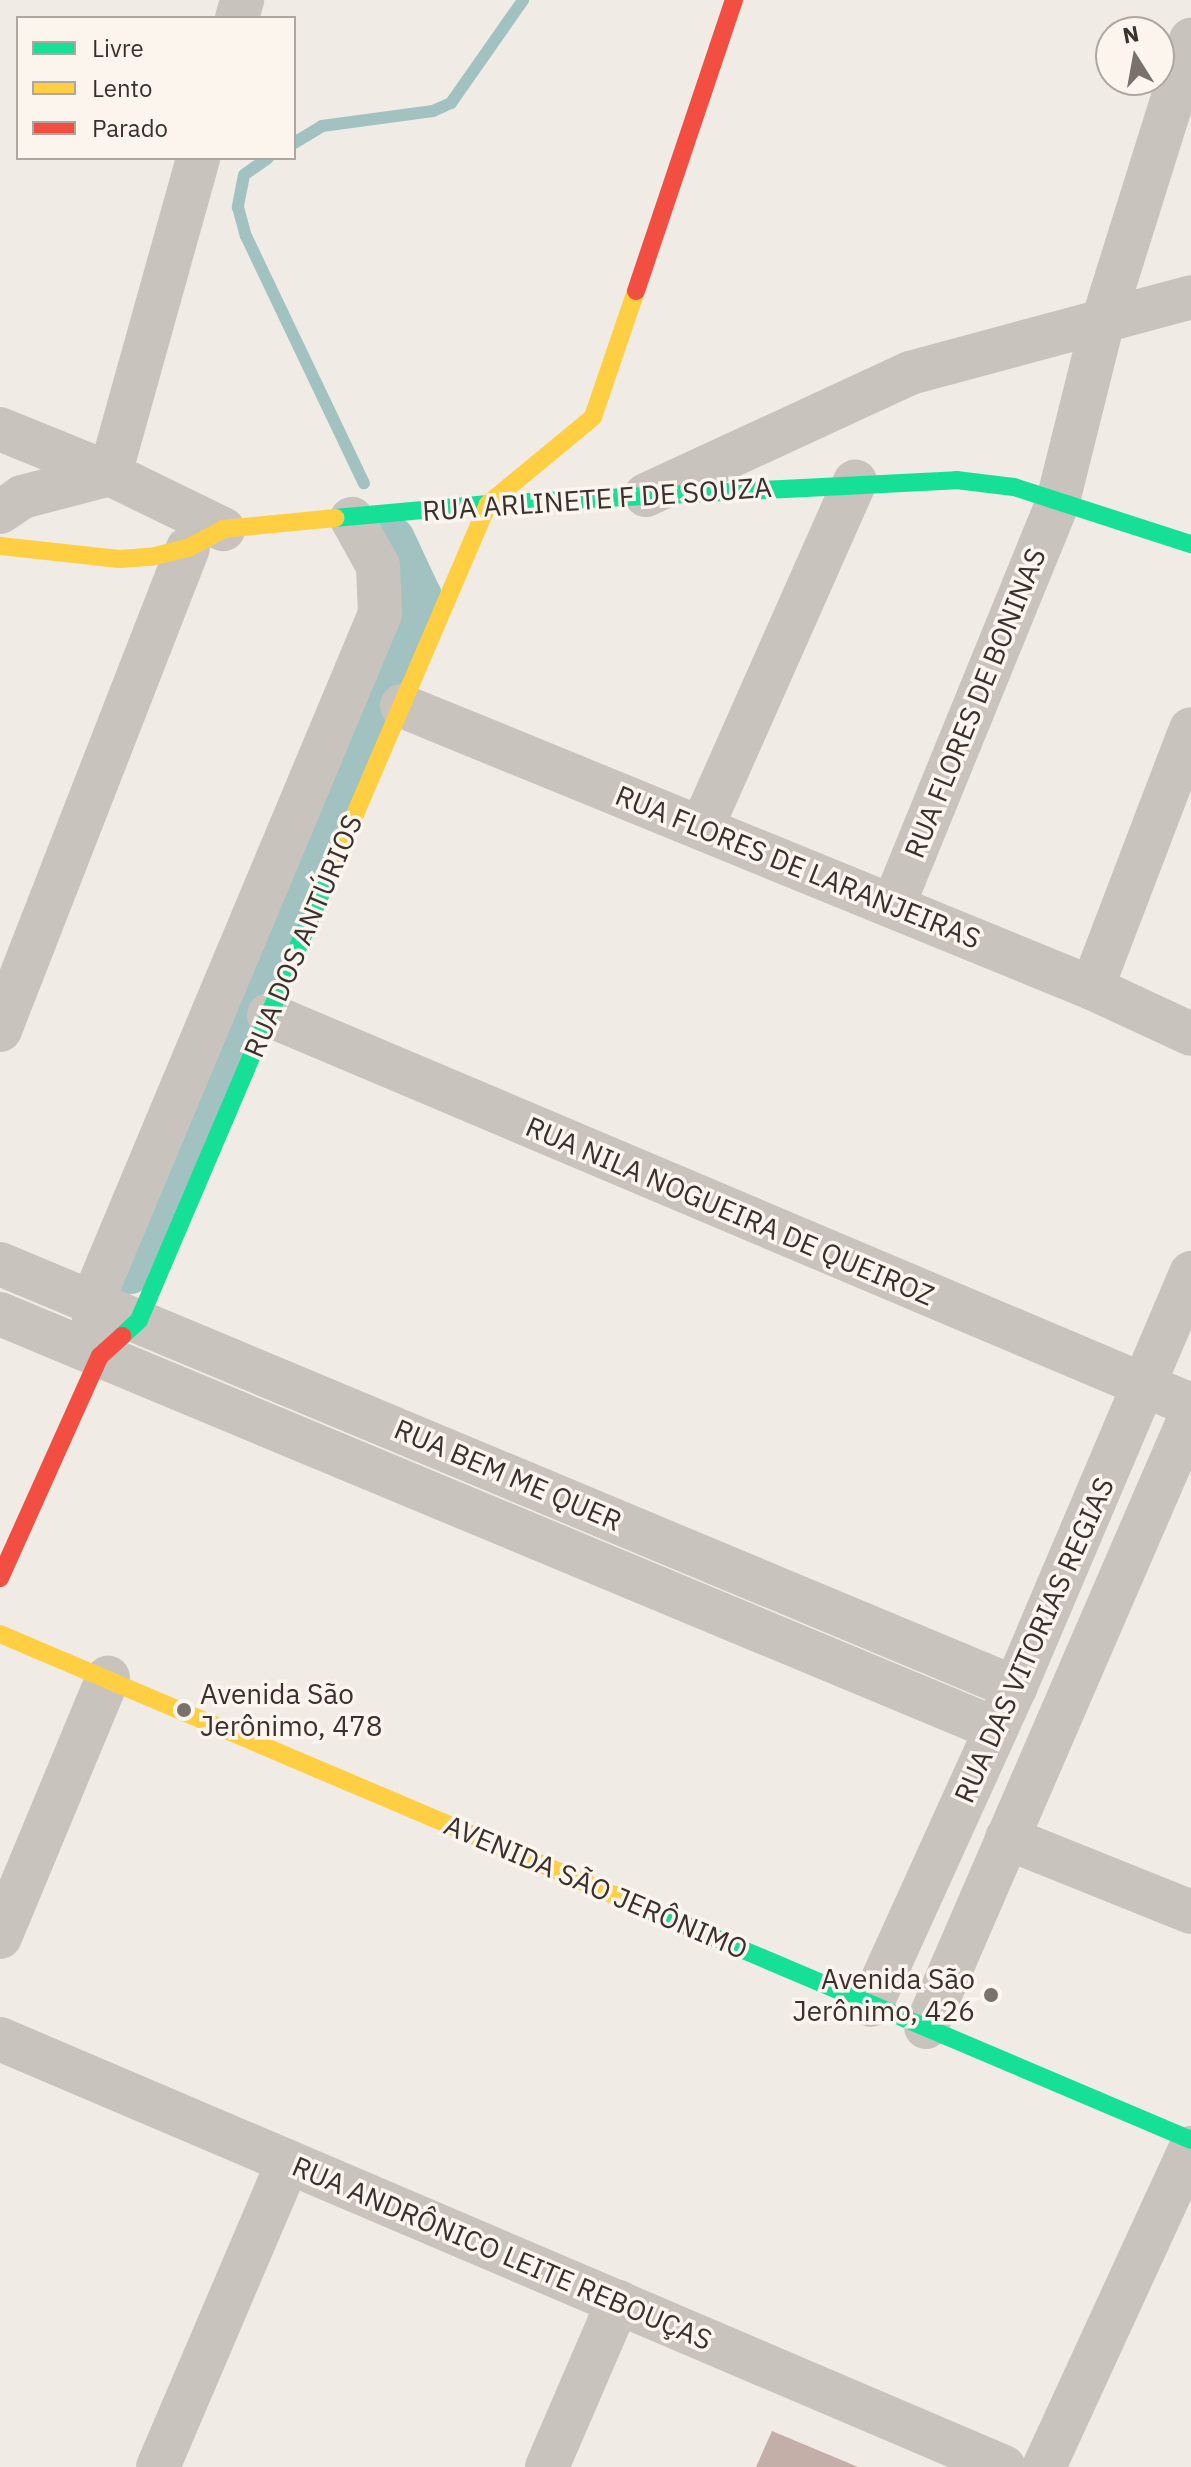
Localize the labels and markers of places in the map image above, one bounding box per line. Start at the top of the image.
place label: Avenida São Jerônimo, 478 [200,1677,383,1743]
marker: Avenida São Jerônimo, 478 [175,1701,193,1719]
place label: Avenida São Jerônimo, 426 [792,1962,975,2028]
marker: Avenida São Jerônimo, 426 [982,1986,1000,2004]

